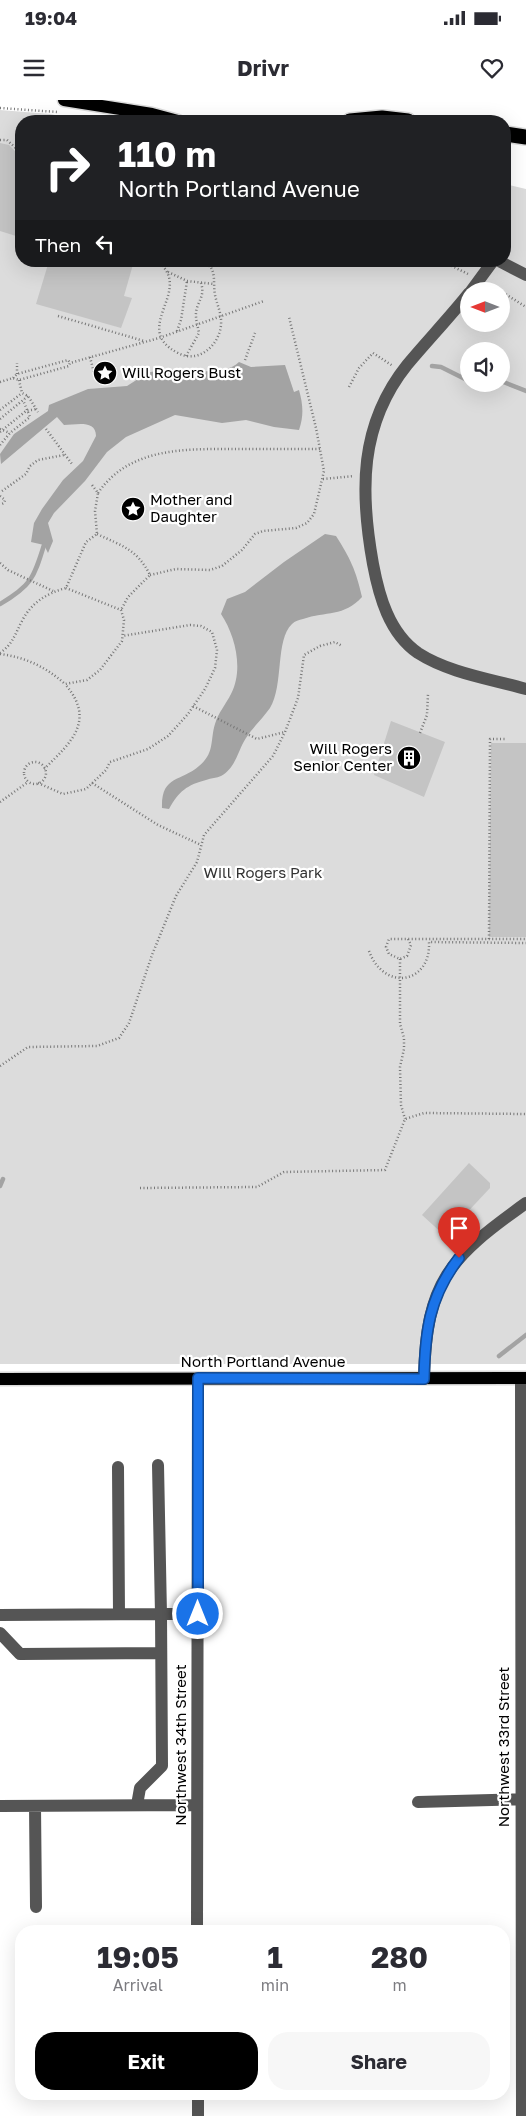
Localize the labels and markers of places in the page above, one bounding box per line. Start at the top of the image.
place icon: Will Rogers Bust [92,360,118,386]
place label: Will Rogers Bust [122,363,241,381]
place label: Mother and Daughter [150,490,232,525]
place icon: Mother and Daughter [120,496,146,522]
place label: Will Rogers Senior Center [293,739,392,774]
building icon: Will Rogers Senior Center [396,745,422,771]
pin [438,1207,480,1258]

